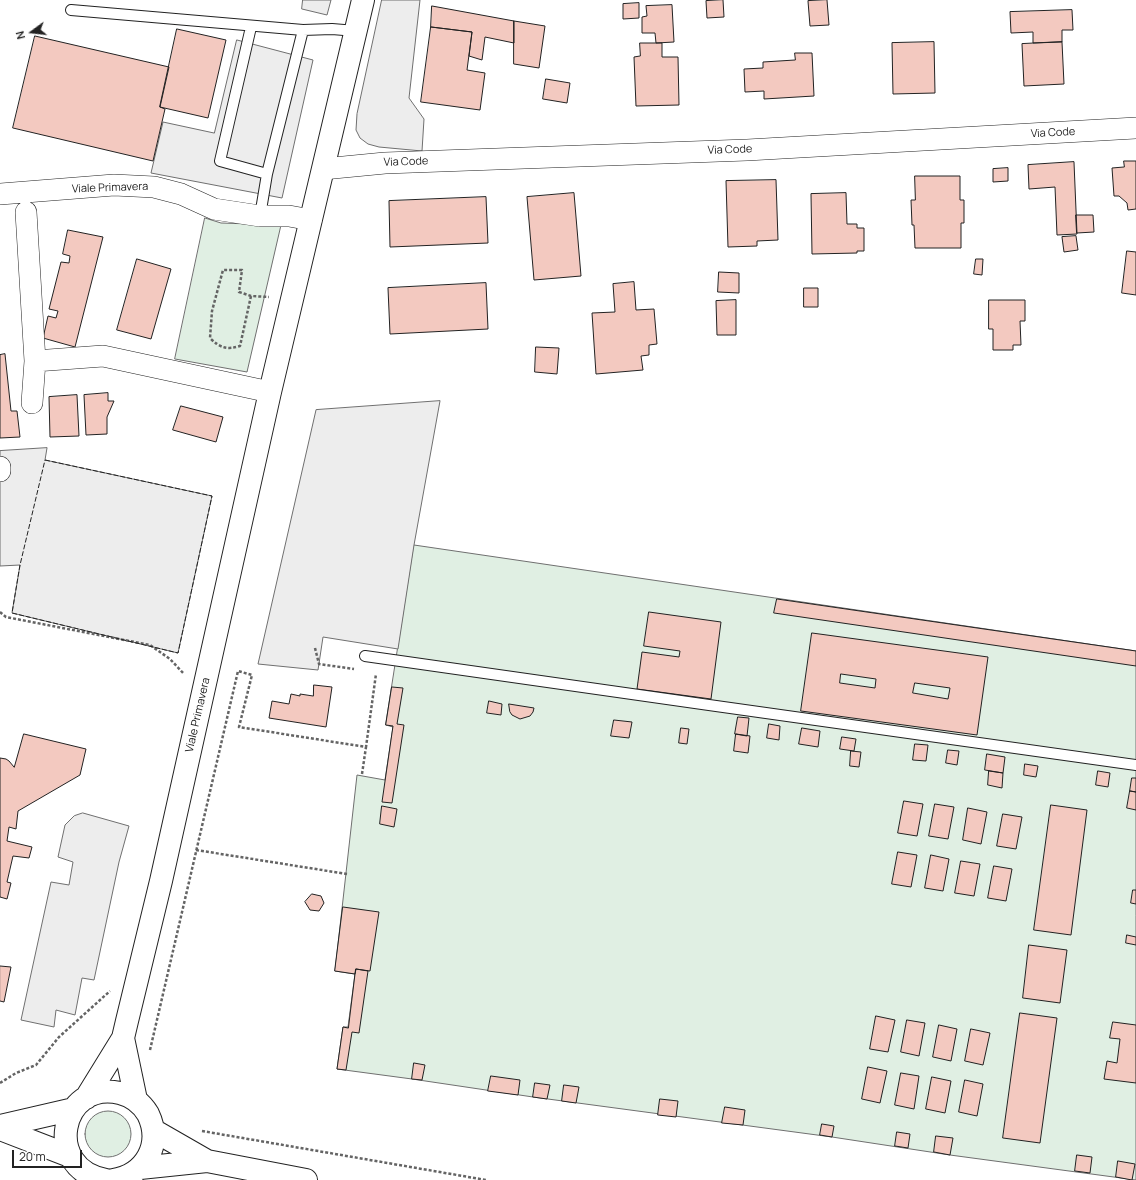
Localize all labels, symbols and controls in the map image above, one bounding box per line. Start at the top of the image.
north arrow [12,12,52,52]
text: N [12,29,28,41]
street label: Via Code [1030,125,1076,141]
street label: Via Code [707,143,753,157]
street label: Via Code [383,155,429,169]
street label: Viale Primavera [72,180,148,196]
street label: Viale Primavera [183,676,213,754]
scale bar [14,1142,84,1168]
text: 20 m [19,1148,46,1165]

